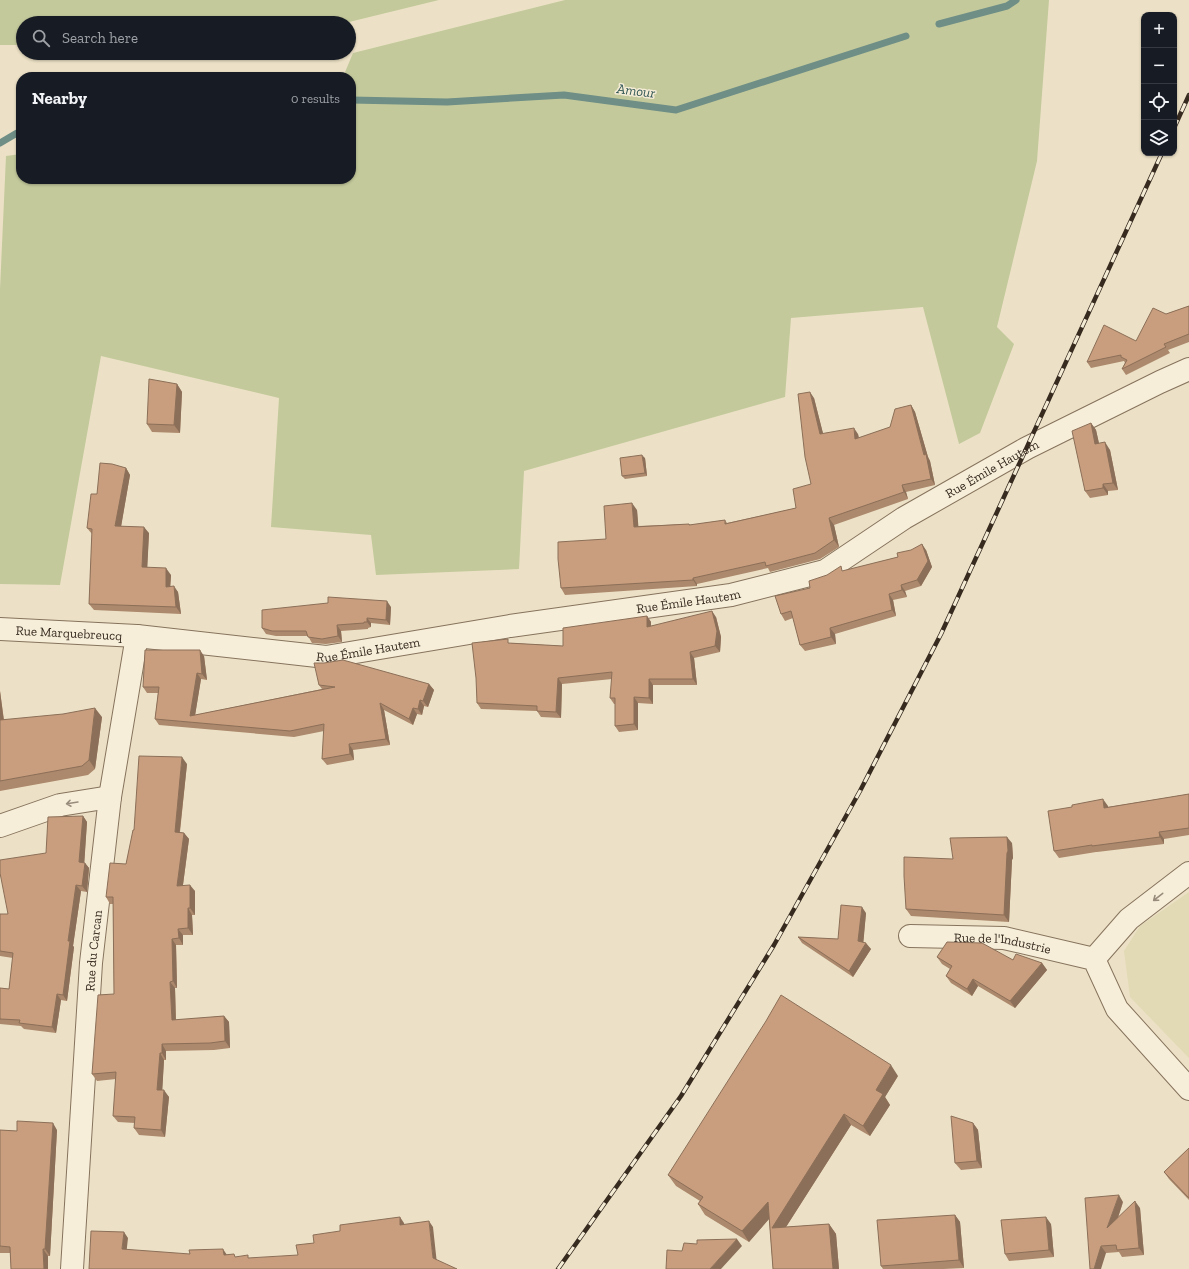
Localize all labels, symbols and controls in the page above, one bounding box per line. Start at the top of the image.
map controls [1141,12,1177,156]
button: + [1141,12,1177,48]
search box [16,16,356,60]
icon: search [30,27,52,49]
text: Search here [62,29,138,47]
button: − [1141,48,1177,84]
water label: Amour [615,80,656,102]
button: locate [1141,84,1177,120]
text: Nearby [32,88,87,108]
text: 0 results [291,91,340,106]
button: layers [1141,120,1177,156]
street label: Rue Émile Hautem [942,436,1042,501]
street label: Rue Émile Hautem [635,585,743,616]
street label: Rue Marquebreucq [15,622,123,643]
street label: Rue Émile Hautem [315,634,422,665]
one-way arrow [66,799,79,807]
one-way arrow [1153,892,1164,901]
street label: Rue du Carcan [82,909,105,992]
street label: Rue de l'Industrie [954,929,1053,956]

